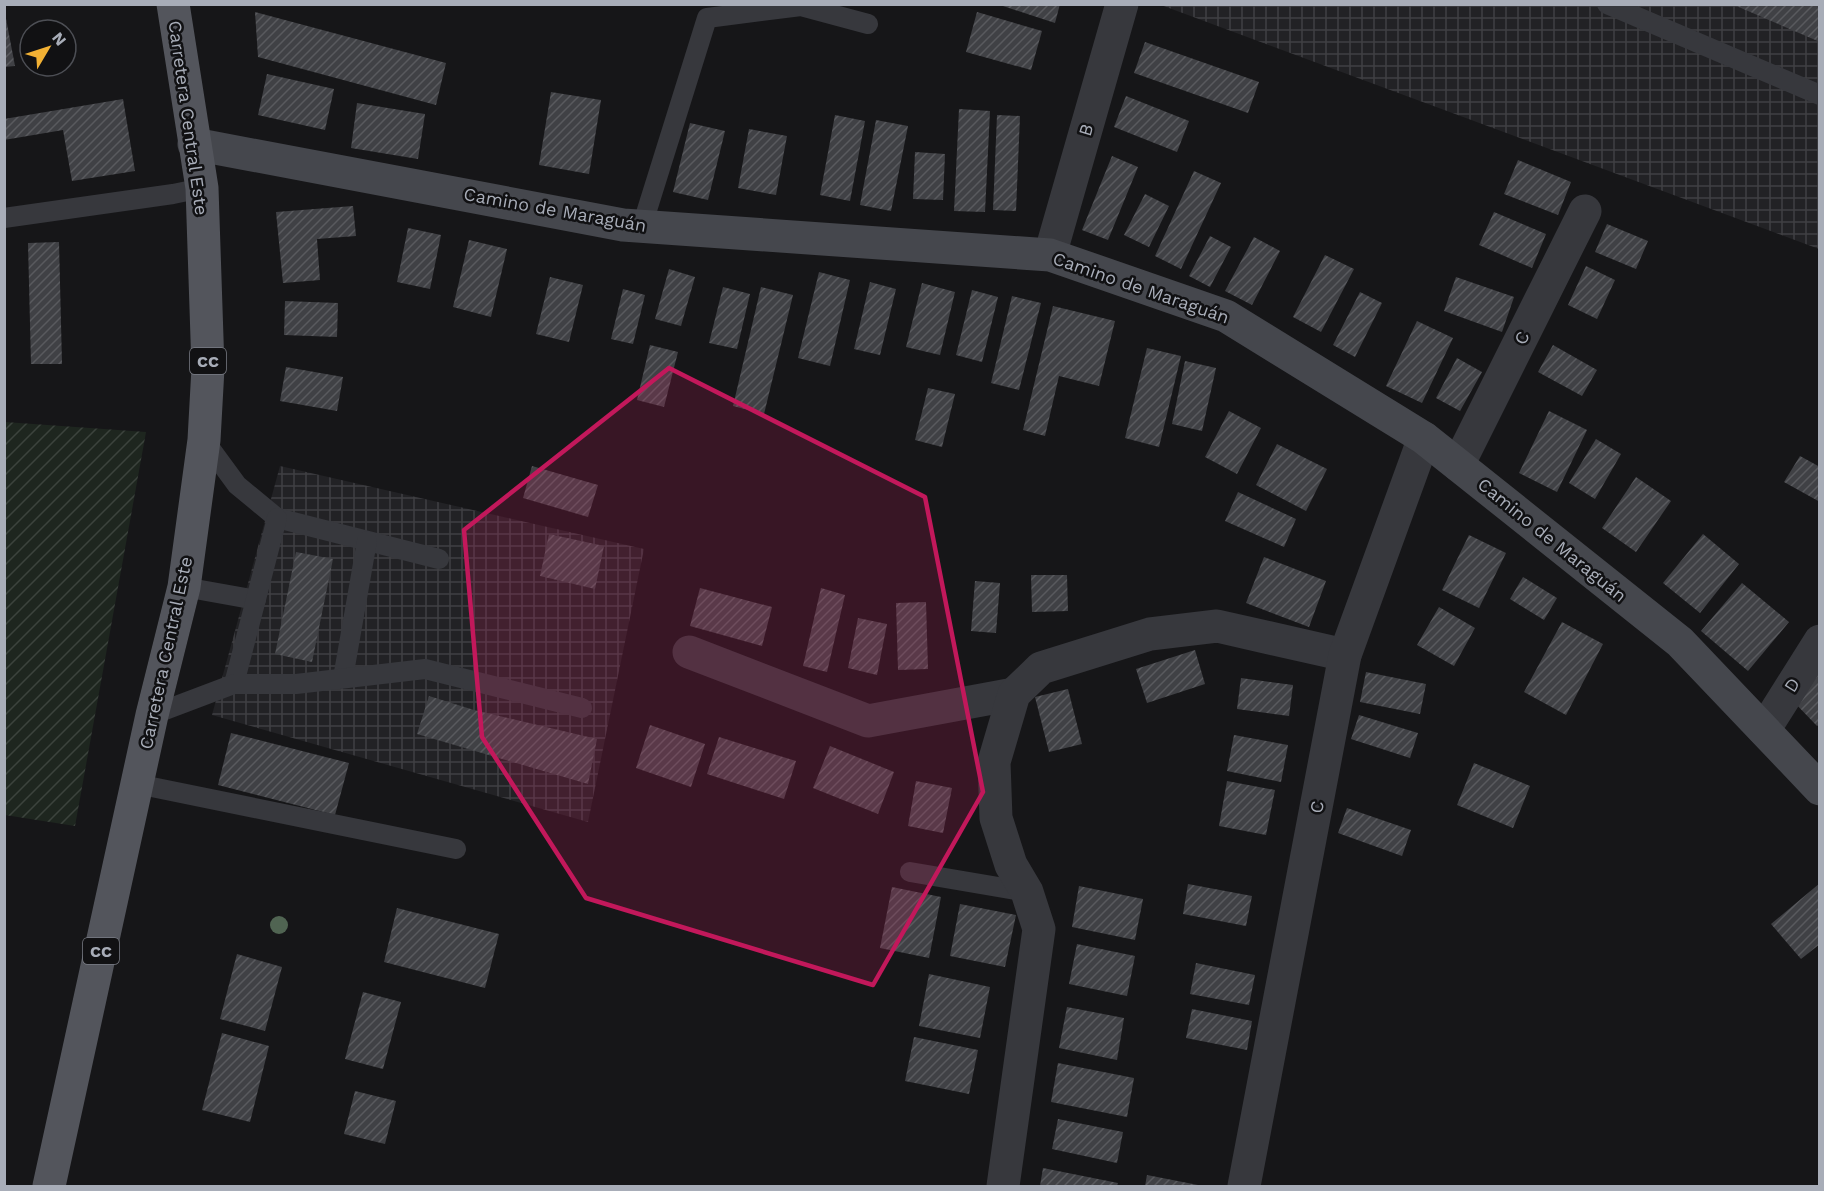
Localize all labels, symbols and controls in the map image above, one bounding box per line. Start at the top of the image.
north arrow [18,18,78,78]
street label: Carretera Central Este [164,19,213,217]
text: N [48,28,70,49]
street label: B [1074,121,1097,138]
street label: Camino de Maraguán [462,183,648,236]
street label: Camino de Maraguán [1050,247,1232,328]
street label: C [1509,327,1534,348]
road number: CC [190,348,226,374]
street label: Camino de Maraguán [1474,473,1631,606]
street label: Carretera Central Este [135,555,196,751]
street label: D [1779,674,1804,696]
street label: C [1305,799,1328,815]
road number: CC [83,938,119,964]

